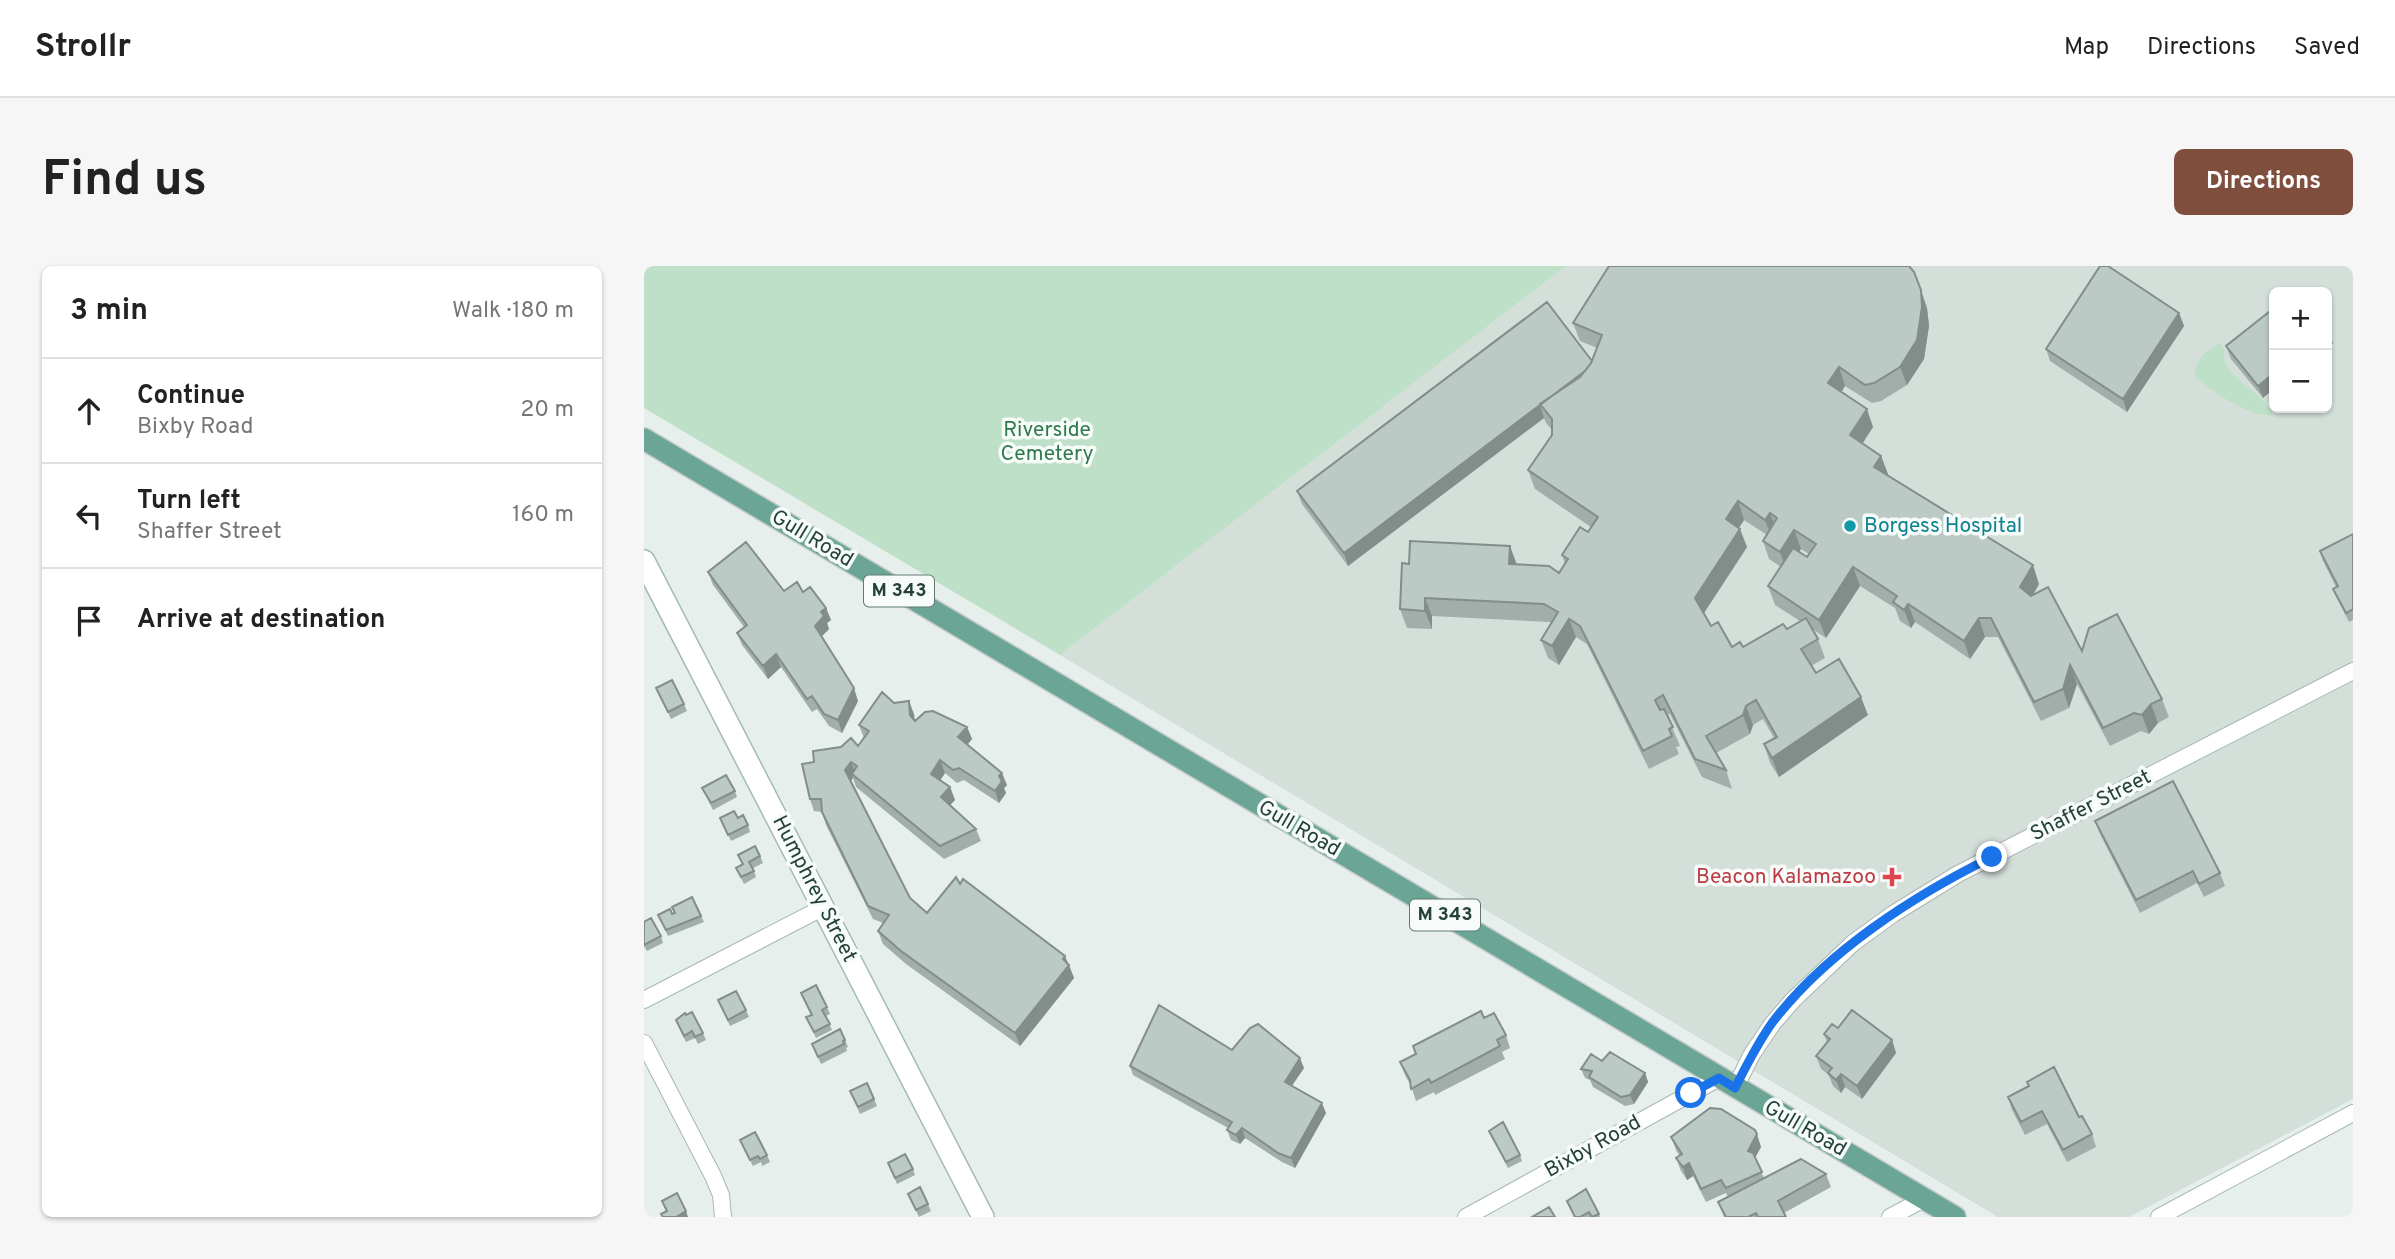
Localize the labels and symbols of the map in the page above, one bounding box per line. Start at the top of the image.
park label: Riverside Cemetery [1000,417,1094,468]
street label: Gull Road [766,504,858,574]
place label: Borgess Hospital [1864,513,2022,540]
marker: Borgess Hospital [1842,518,1858,534]
road number: M 343 [864,576,934,606]
street label: Shaffer Street [2026,764,2156,848]
street label: Gull Road [1253,795,1345,863]
street label: Humphrey Street [765,811,863,967]
route end [1976,841,2007,872]
place label: Beacon Kalamazoo [1696,864,1876,891]
marker: Beacon Kalamazoo [1882,867,1902,887]
road number: M 343 [1410,900,1480,930]
route start [1675,1077,1706,1108]
street label: Gull Road [1759,1095,1851,1163]
street label: Bixby Road [1540,1109,1646,1185]

